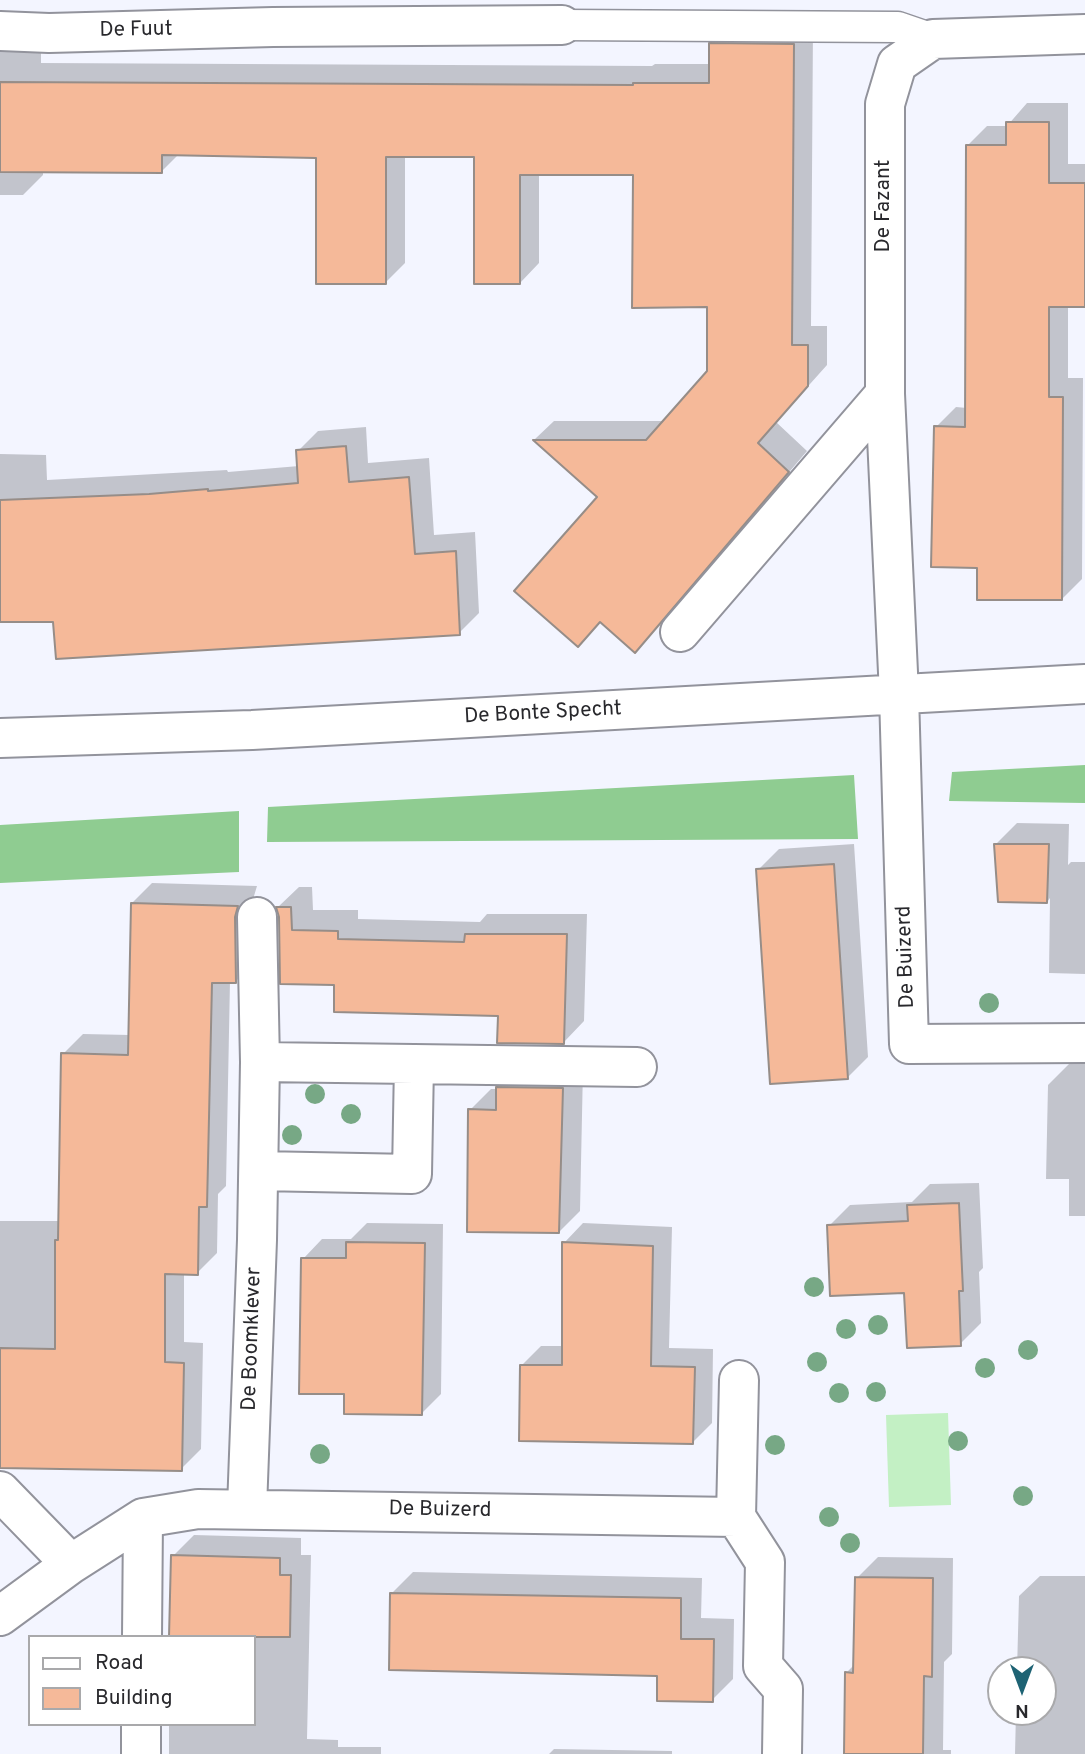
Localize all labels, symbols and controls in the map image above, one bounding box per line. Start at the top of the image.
street label: De Fuut [99,18,173,44]
street label: De Fazant [872,160,898,252]
street label: De Bonte Specht [464,697,622,731]
street label: De Buizerd [893,905,921,1009]
street label: De Boomklever [238,1267,268,1411]
street label: De Buizerd [388,1498,492,1524]
legend [28,1635,256,1726]
text: Road [95,1650,144,1677]
north arrow [987,1656,1057,1726]
text: Building [95,1685,173,1712]
text: N [1015,1698,1029,1722]

